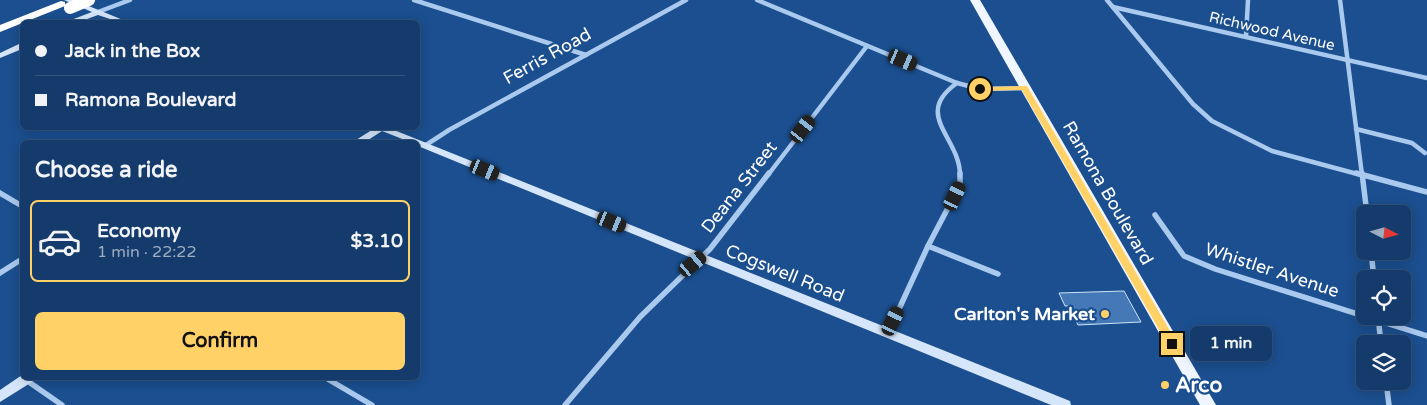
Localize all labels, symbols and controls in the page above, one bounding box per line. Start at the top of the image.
street label: Richwood Avenue [1207,8,1337,54]
street label: Ferris Road [499,23,595,89]
text: Jack in the Box [65,40,200,62]
car [886,47,919,73]
route start [969,78,991,100]
text: Ramona Boulevard [65,89,237,111]
car [787,113,818,145]
street label: Ramona Boulevard [1058,117,1158,269]
street label: Deana Street [696,137,782,237]
text: Choose a ride [35,157,178,183]
car [468,157,501,183]
car [941,179,968,213]
north arrow [1356,205,1411,260]
map controls [1356,205,1411,390]
car [595,209,628,235]
icon: car [37,219,82,264]
text: Economy [97,220,181,242]
text: $3.10 [351,230,403,252]
street label: Whistler Avenue [1202,238,1342,302]
street label: Cogswell Road [722,239,848,307]
text: 1 min · 22:22 [97,242,196,262]
car [676,249,709,279]
button: locate [1356,270,1411,325]
place label: Carlton's Market [954,303,1095,325]
car [879,304,906,338]
marker: Carlton's Market [1099,308,1111,320]
button: Confirm [35,312,405,370]
callout: 1 min [1190,326,1272,362]
route end [1161,333,1183,355]
text: 1 min [1210,333,1252,353]
button: layers [1356,335,1411,390]
place label: Arco [1175,373,1222,398]
marker: Arco [1159,379,1171,391]

